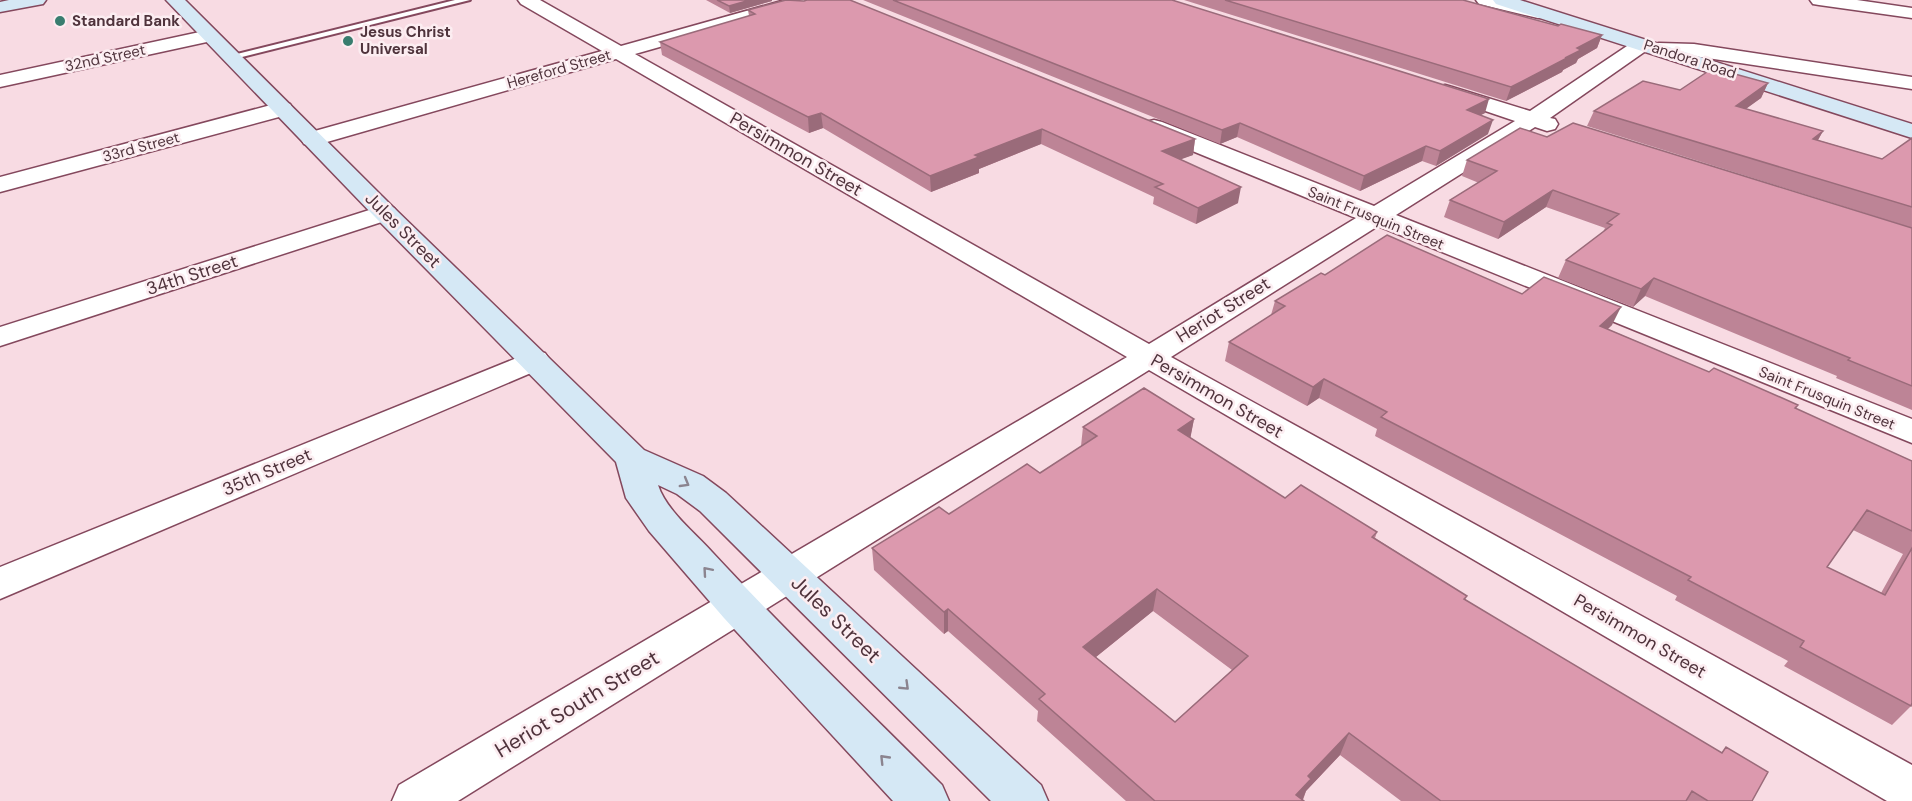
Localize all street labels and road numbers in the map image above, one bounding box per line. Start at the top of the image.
street label: Pandora Road [1641,35,1739,83]
street label: 32nd Street [63,40,147,76]
street label: Hereford Street [505,45,613,93]
street label: Persimmon Street [725,106,867,202]
street label: 33rd Street [100,127,182,167]
street label: Saint Frusquin Street [1305,182,1447,255]
street label: Jules Street [360,187,446,273]
street label: 34th Street [143,249,241,301]
street label: Heriot Street [1171,272,1275,348]
street label: Persimmon Street [1146,348,1288,444]
street label: Saint Frusquin Street [1756,362,1898,435]
street label: 35th Street [219,442,315,502]
street label: Jules Street [785,569,887,669]
street label: Persimmon Street [1569,588,1711,684]
street label: Heriot South Street [490,644,664,764]

